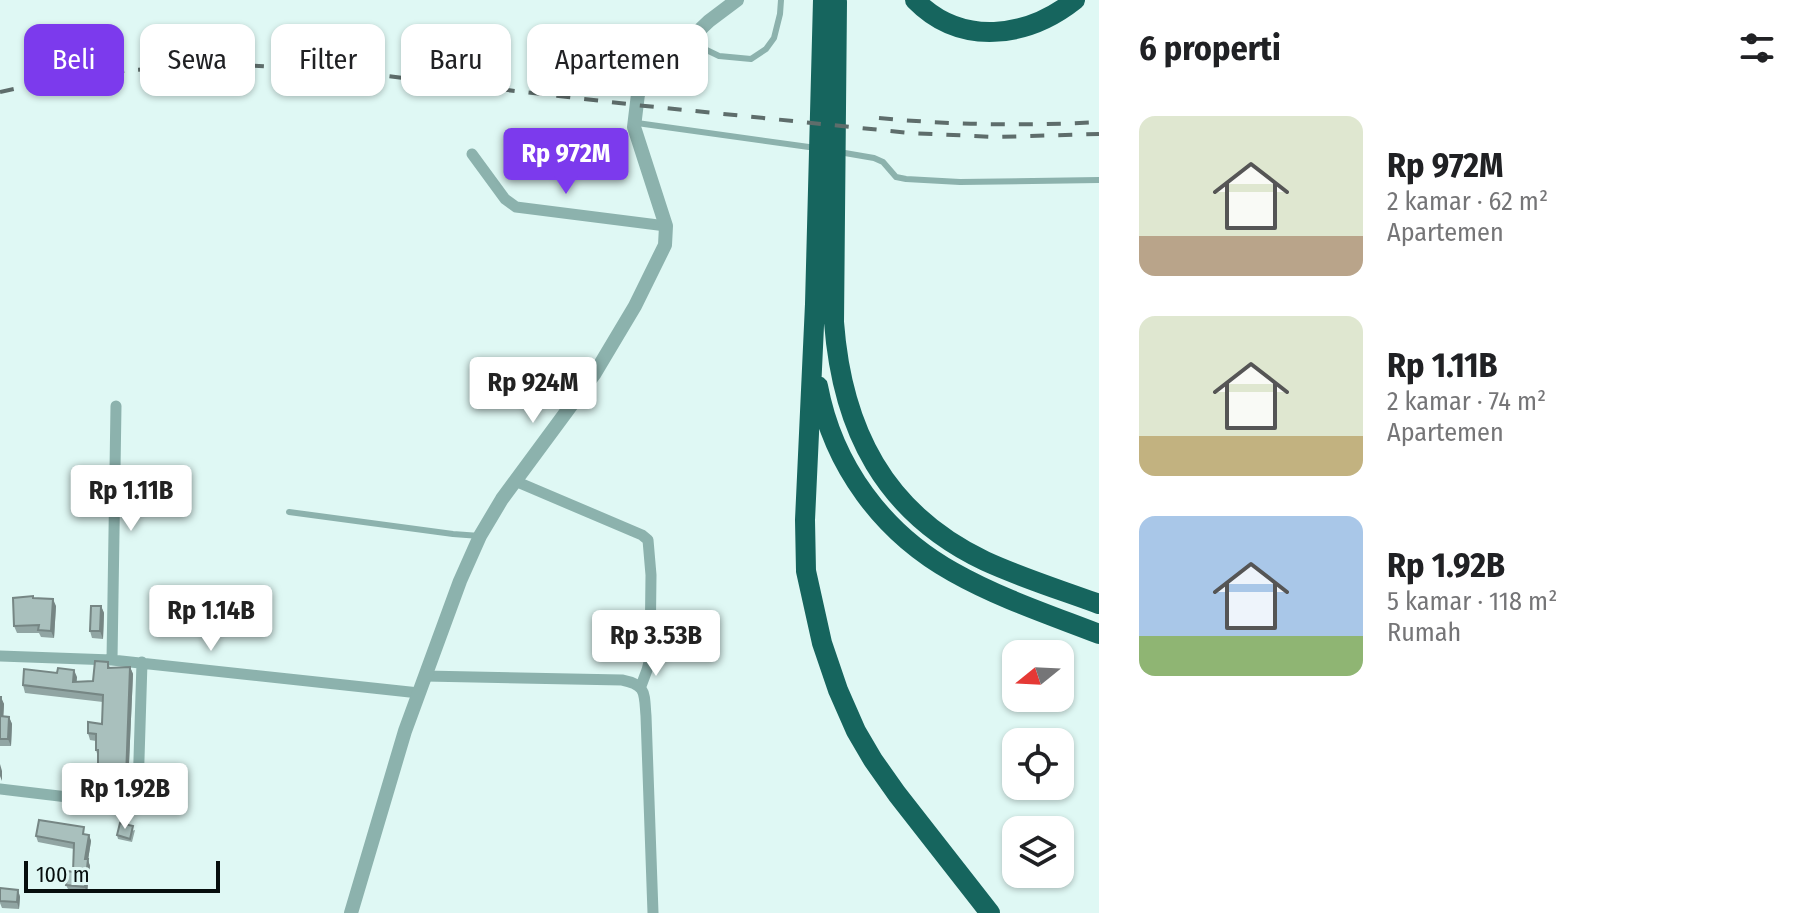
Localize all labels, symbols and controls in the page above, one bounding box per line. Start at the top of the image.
chip: Beli [24,24,124,96]
chip: Sewa [140,24,255,96]
chip: Filter [271,24,385,96]
chip: Baru [401,24,511,96]
chip: Apartemen [527,24,708,96]
icon: filters [1735,26,1779,70]
text: 6 properti [1139,28,1281,69]
pin: Rp 972M [492,128,640,196]
text: Rp 972M [521,138,611,169]
text: Rp 972M [1387,145,1504,186]
icon: home [1203,148,1299,244]
text: 2 kamar · 62 m² [1387,186,1548,217]
text: Apartemen [1387,217,1504,248]
text: Rp 1.11B [1387,345,1498,386]
icon: home [1203,348,1299,444]
pin: Rp 924M [459,357,607,425]
text: Rp 924M [488,367,578,398]
text: 2 kamar · 74 m² [1387,386,1546,417]
text: Apartemen [1387,417,1504,448]
pin: Rp 1.11B [48,465,214,533]
text: Rp 1.11B [89,475,173,506]
text: Rp 1.92B [1387,545,1505,586]
icon: home [1203,548,1299,644]
pin: Rp 1.14B [128,585,294,653]
text: 5 kamar · 118 m² [1387,586,1557,617]
text: Rp 1.14B [167,595,255,626]
pin: Rp 3.53B [573,610,739,678]
text: Rumah [1387,617,1461,648]
text: Rp 3.53B [610,620,702,651]
north arrow [1002,640,1074,712]
map controls [1002,640,1074,888]
button: locate [1002,728,1074,800]
pin: Rp 1.92B [42,763,208,831]
text: Rp 1.92B [80,773,170,804]
button: layers [1002,816,1074,888]
scale bar [24,857,220,893]
text: 100 m [36,861,90,888]

